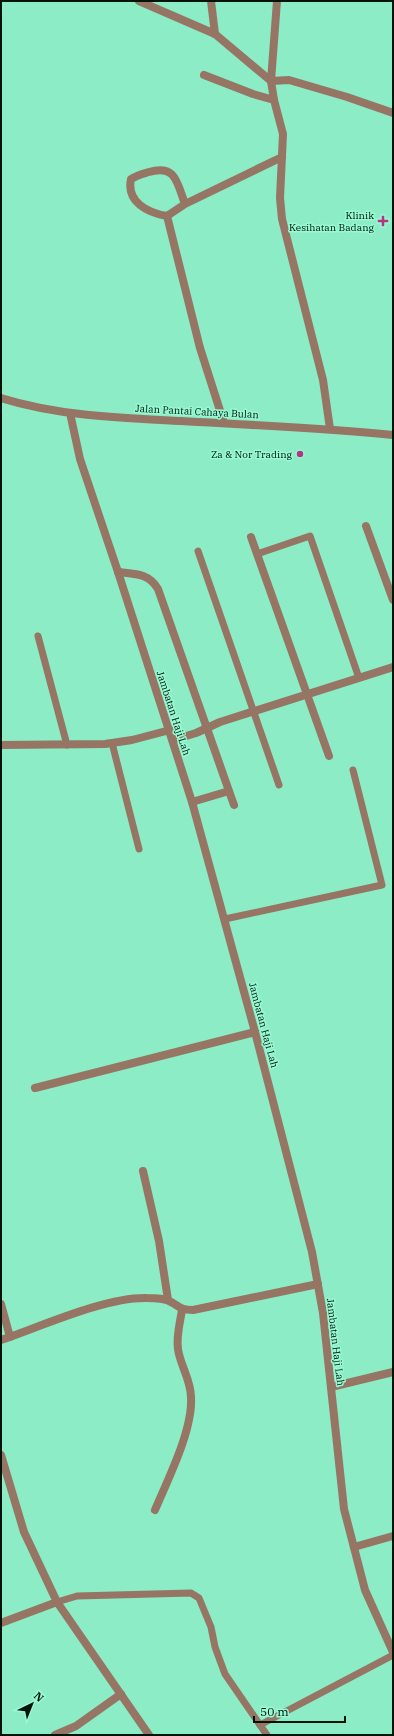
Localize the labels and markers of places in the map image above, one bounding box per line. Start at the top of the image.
place label: Klinik Kesihatan Badang [289,209,375,234]
marker: Klinik Kesihatan Badang [377,215,389,227]
place label: Za & Nor Trading [211,448,293,461]
marker: Za & Nor Trading [295,449,305,459]

